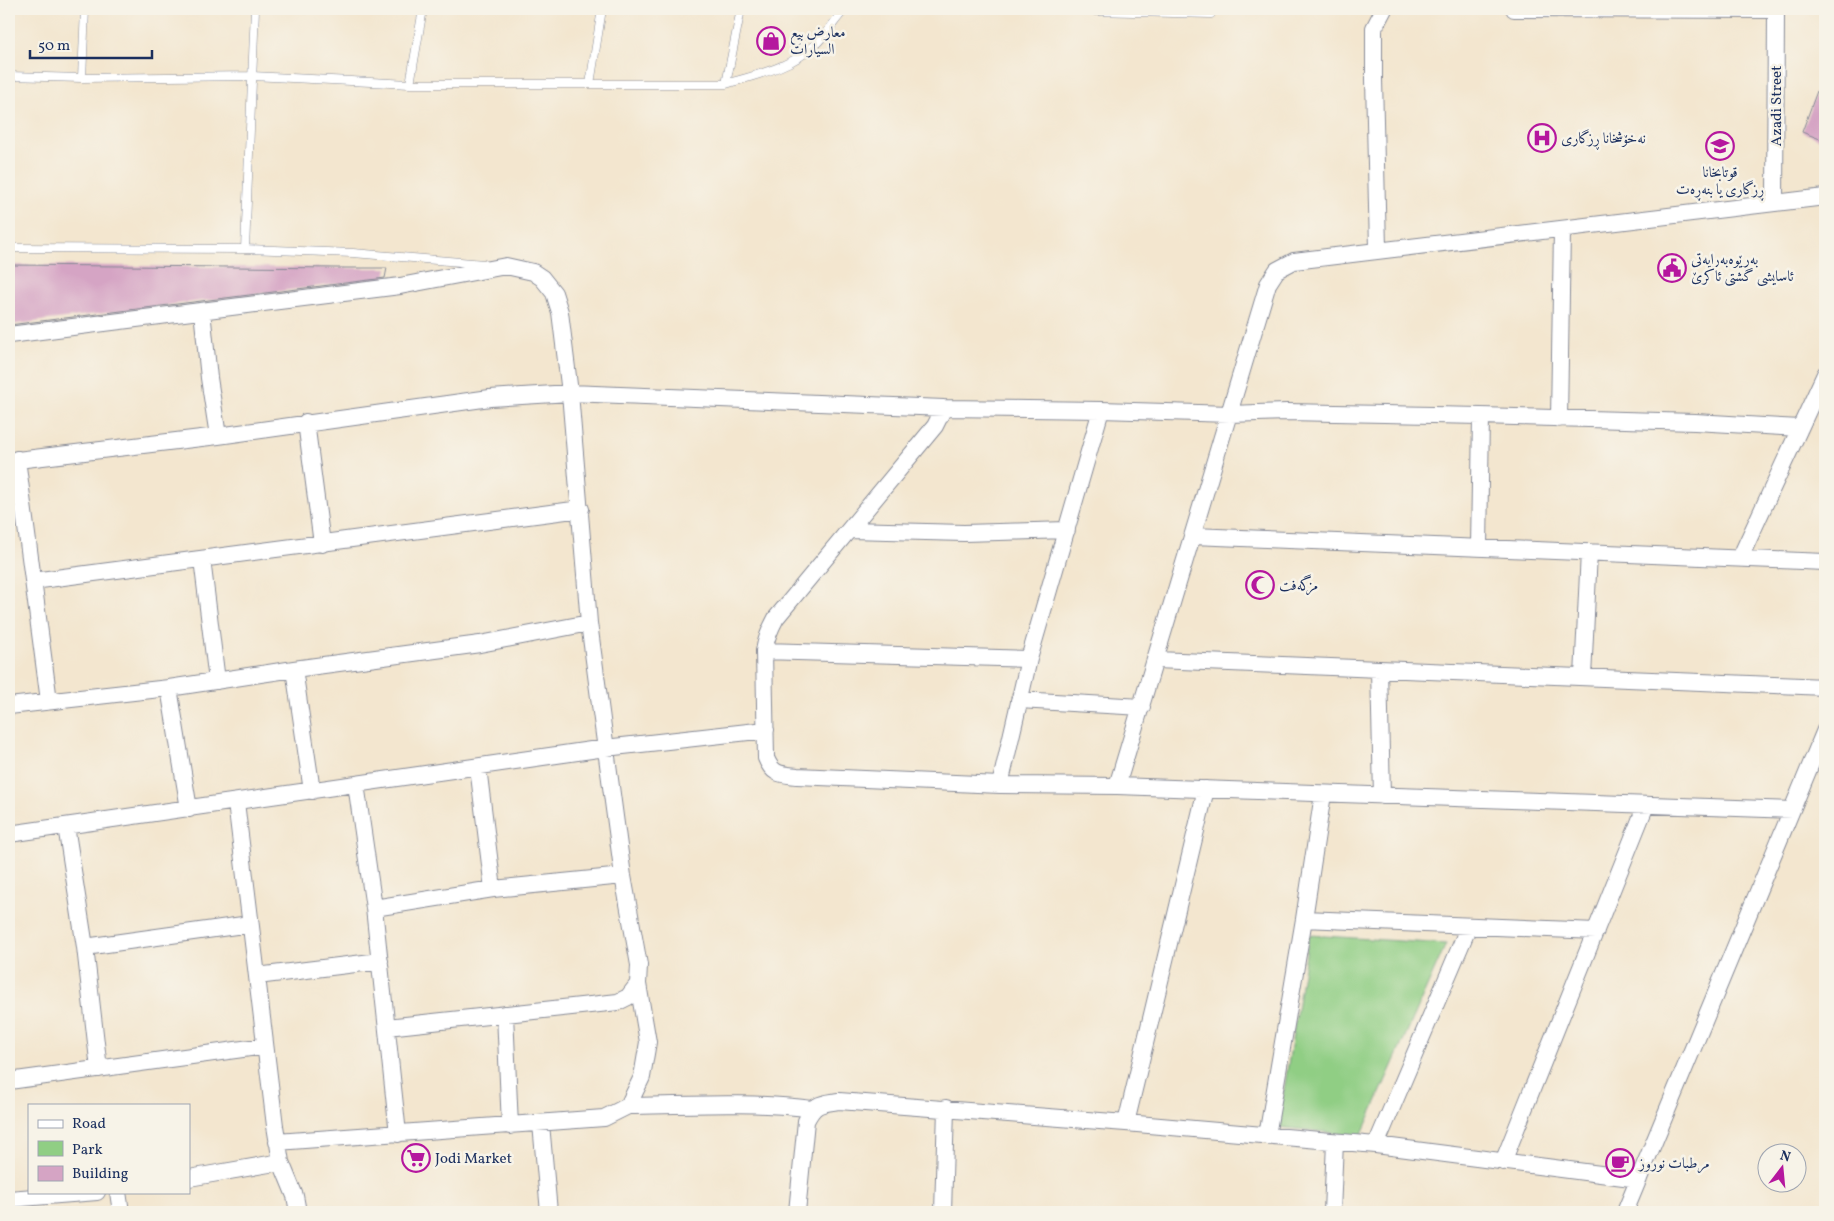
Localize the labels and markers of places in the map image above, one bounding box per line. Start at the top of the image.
place label: معارض بيع السيارات [790,23,846,61]
shop icon: معارض بيع السيارات [756,26,786,56]
hospital icon: نەخۆشخانا ڕزگاری [1527,123,1557,153]
place label: نەخۆشخانا ڕزگاری [1561,129,1646,150]
school or university icon: قوتابخانا ڕزگاری یا بنەڕەت [1705,131,1735,161]
place label: قوتابخانا ڕزگاری یا بنەڕەت [1676,163,1764,201]
place label: بەرێوەبەرایەتی ئاسایشی گشتی ئاکرێ [1691,250,1794,288]
public building icon: بەرێوەبەرایەتی ئاسایشی گشتی ئاکرێ [1657,253,1687,283]
mosque icon: مزگەفت [1245,570,1275,600]
place label: مزگەفت [1279,574,1318,597]
supermarket icon: Jodi Market [401,1143,431,1173]
cafe icon: مرطبات نوروز [1605,1148,1635,1178]
place label: Jodi Market [435,1149,512,1170]
place label: مرطبات نوروز [1637,1154,1710,1175]

